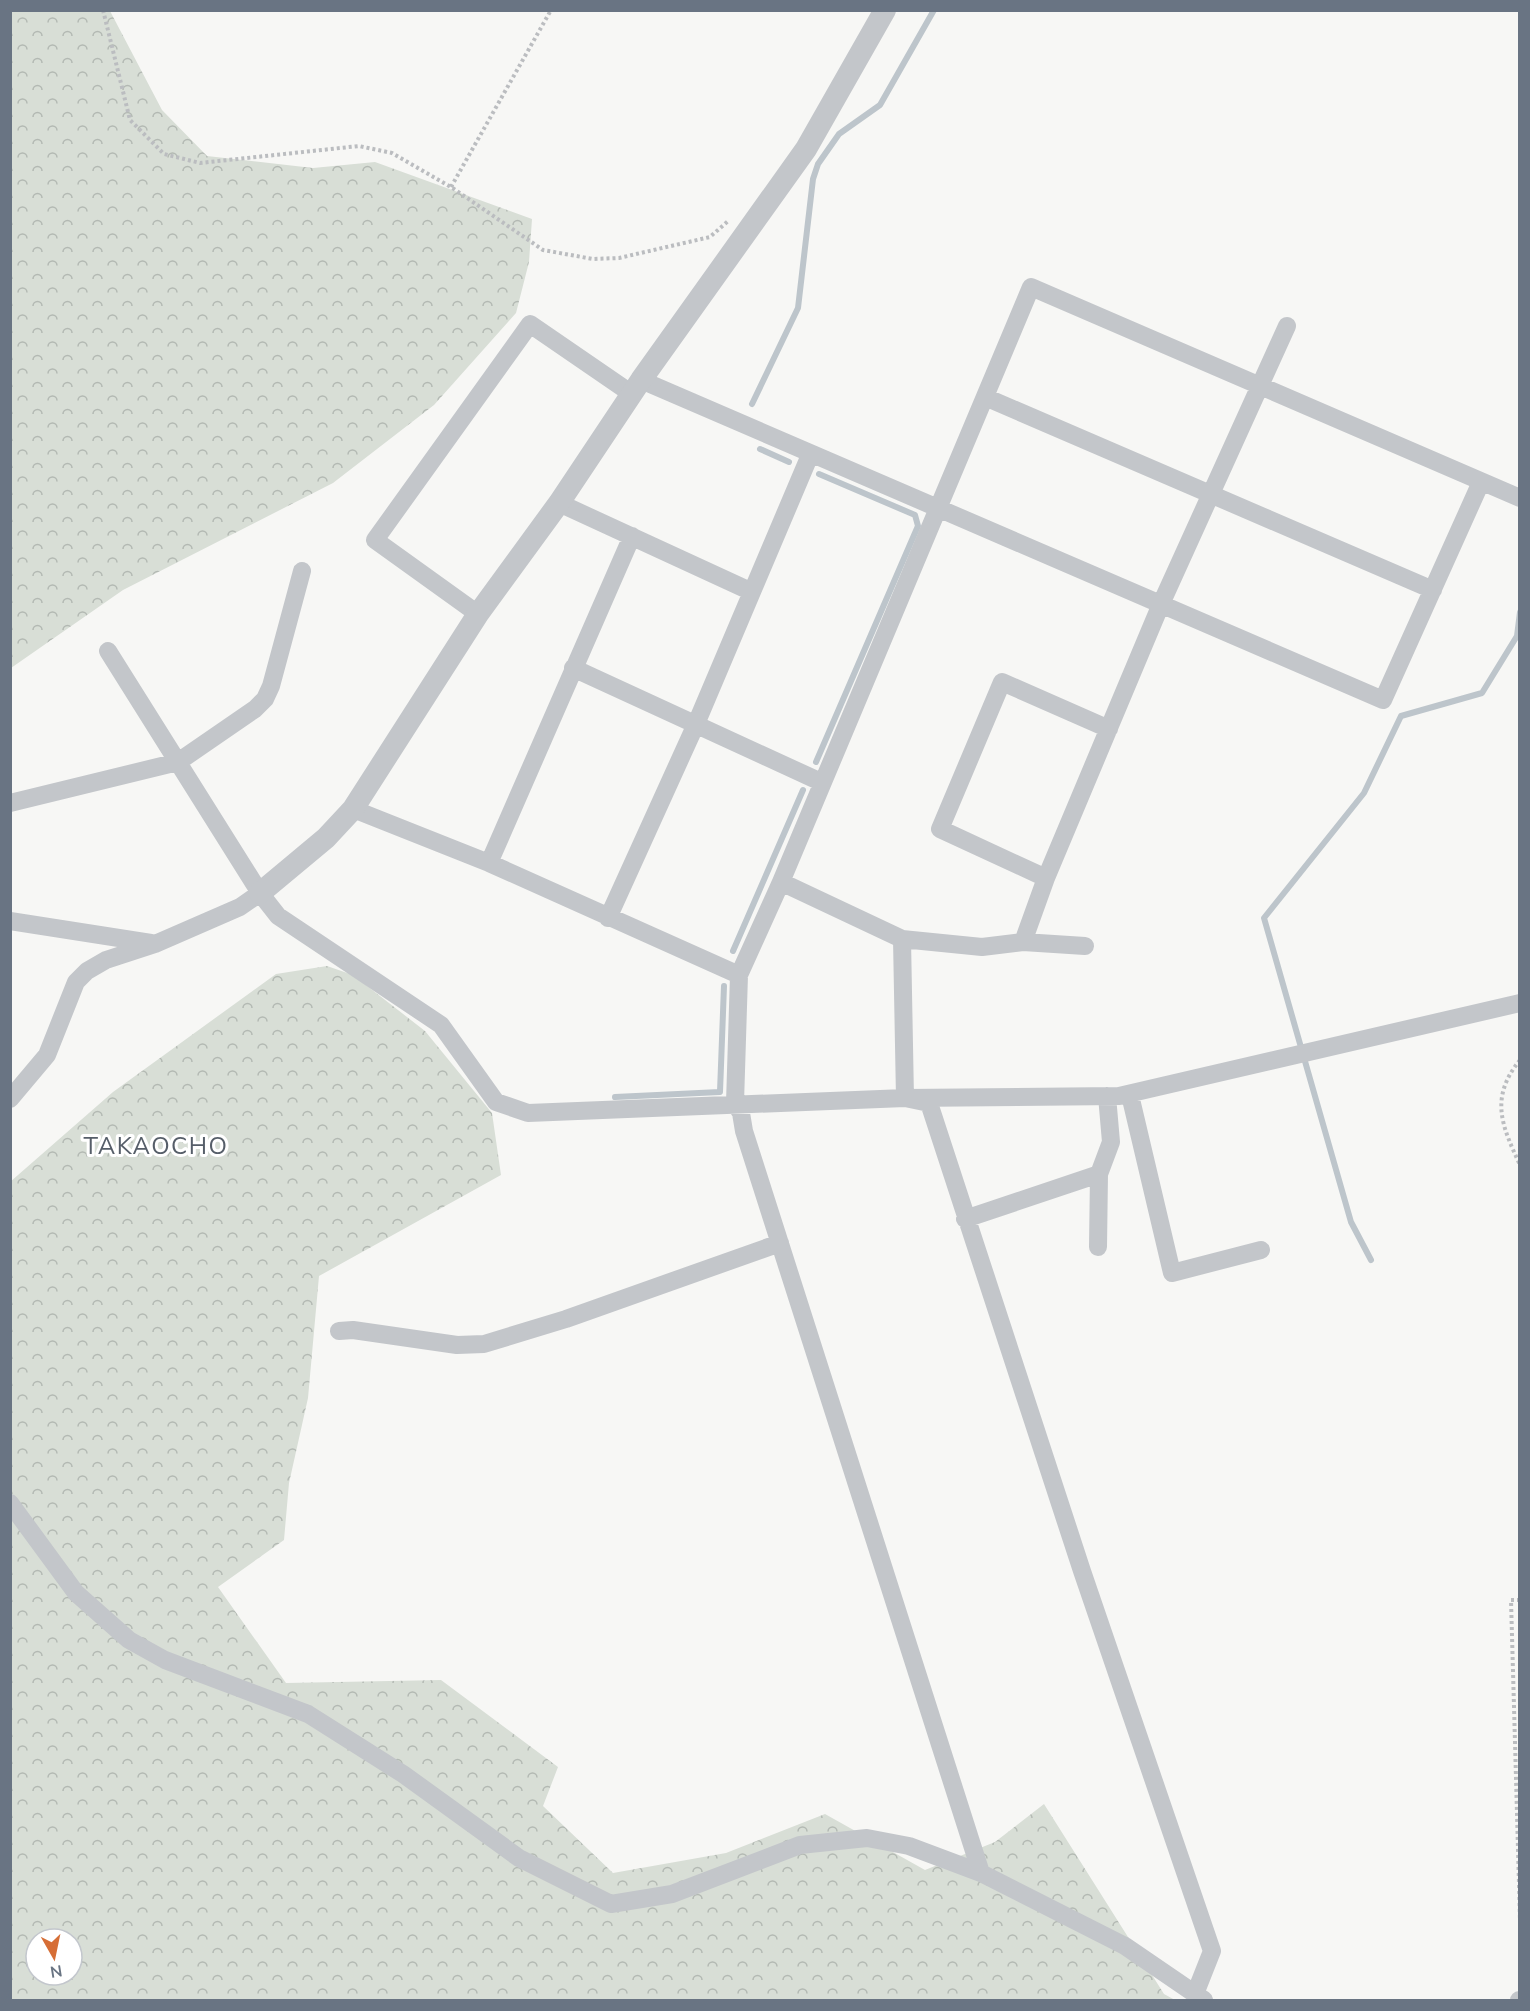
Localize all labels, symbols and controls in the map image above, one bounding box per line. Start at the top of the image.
district label: TAKAOCHO [84,1130,228,1162]
north arrow [24,1927,84,1987]
text: N [49,1959,64,1983]

